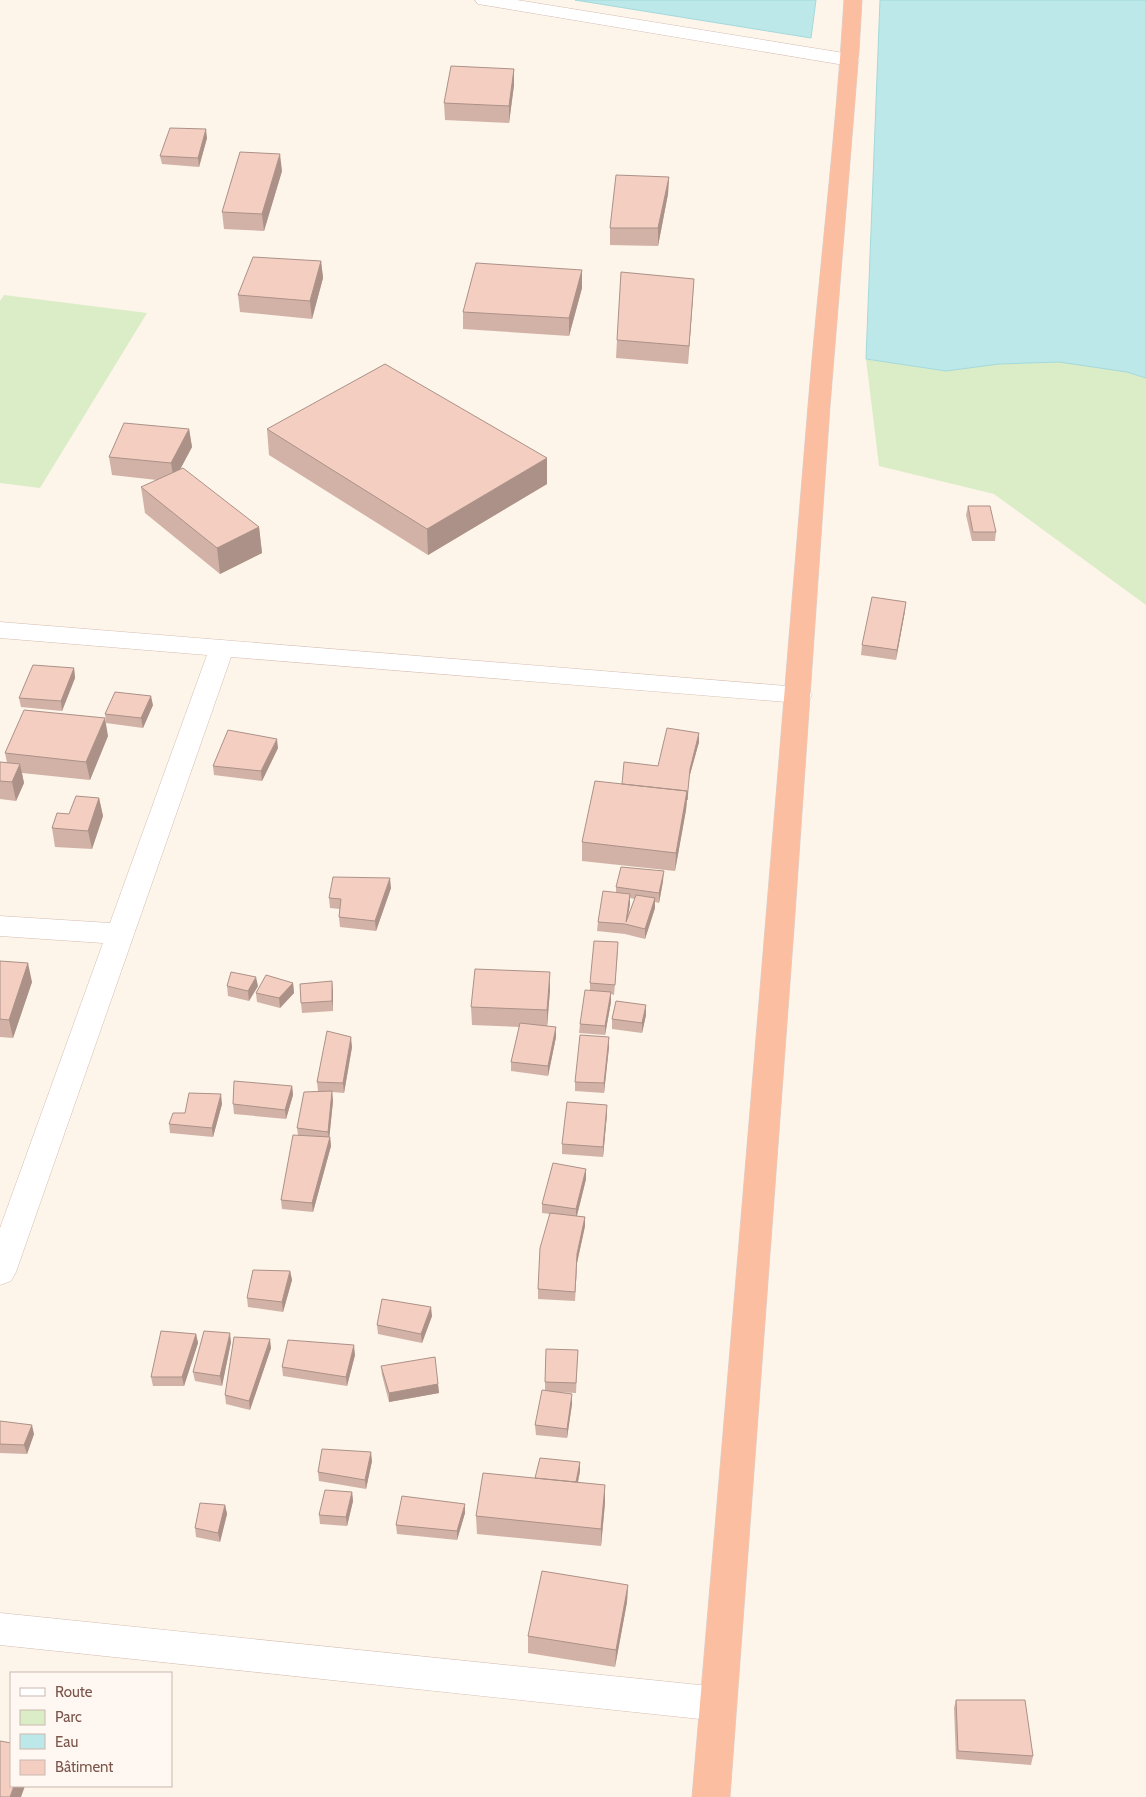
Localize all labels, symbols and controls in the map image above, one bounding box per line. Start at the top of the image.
legend [10,1672,172,1787]
text: Route [55,1683,93,1701]
text: Parc [55,1708,82,1726]
text: Eau [55,1733,78,1751]
text: Bâtiment [55,1758,113,1776]

